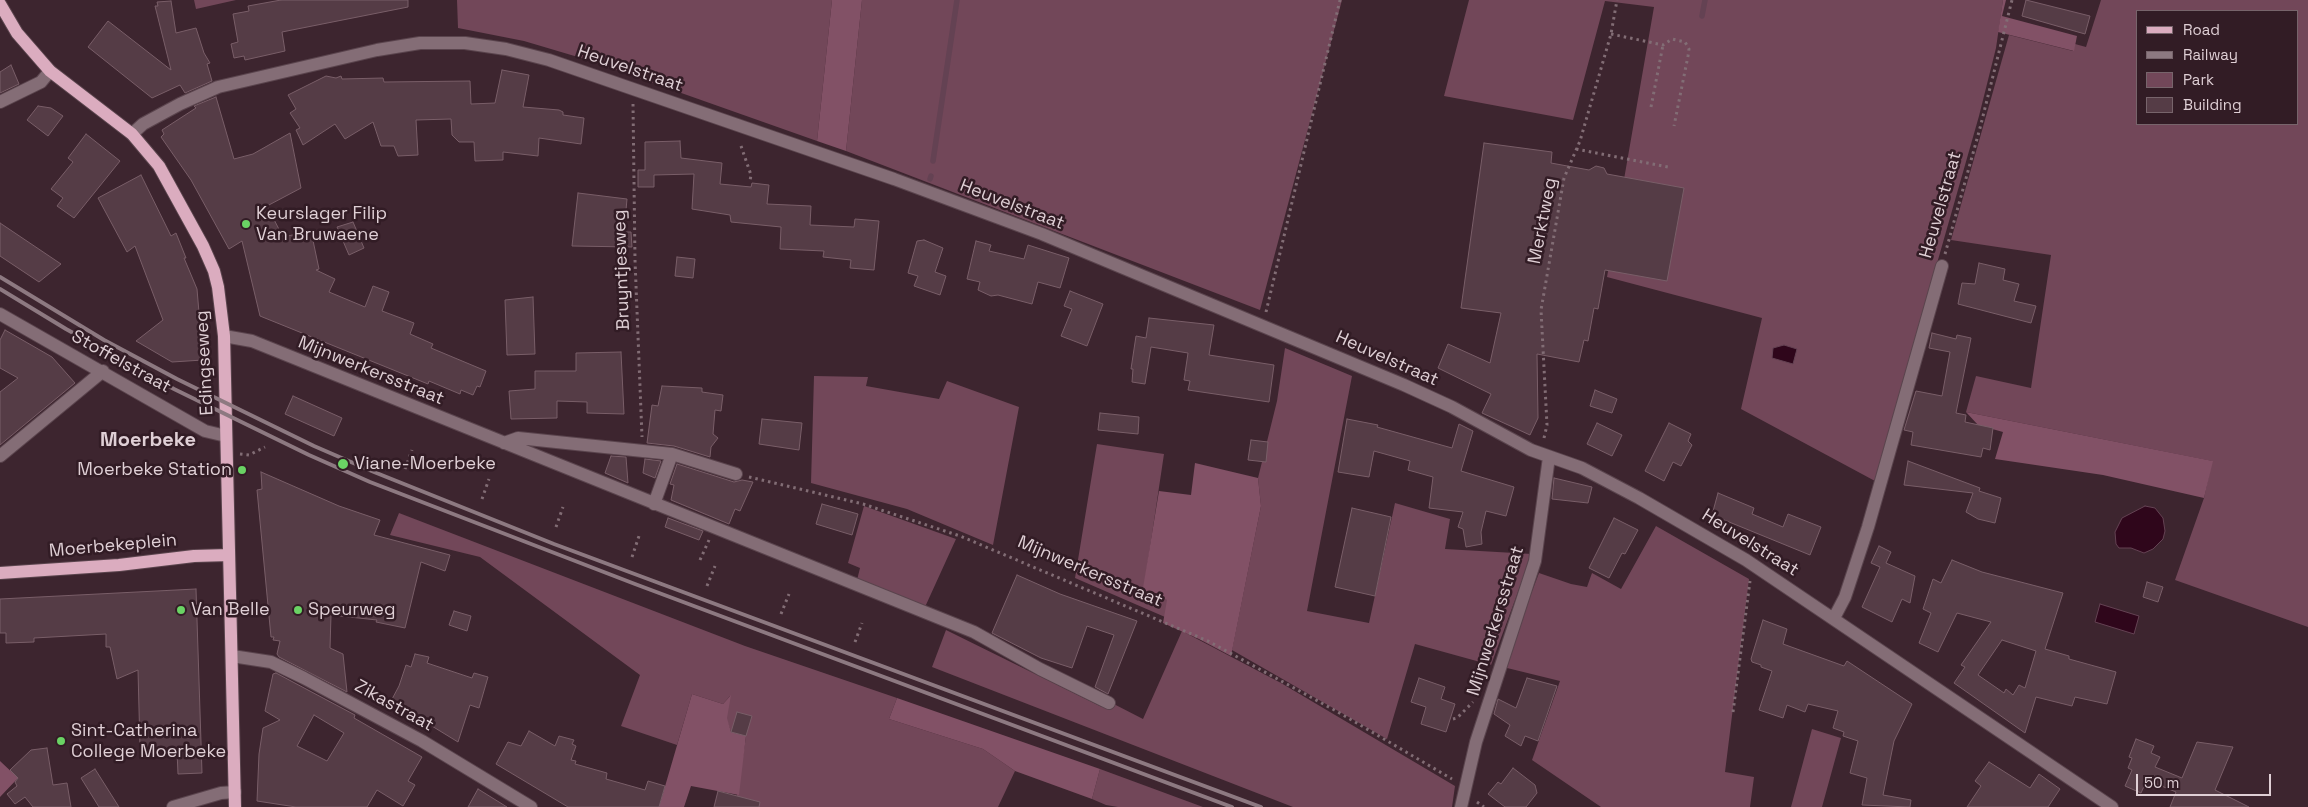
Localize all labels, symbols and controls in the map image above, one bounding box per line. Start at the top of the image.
legend [2136,10,2298,125]
text: Road [2183,20,2220,39]
street label: Heuvelstraat [574,41,686,97]
text: Railway [2183,45,2238,64]
text: Park [2183,70,2214,89]
text: Building [2183,95,2242,114]
street label: Heuvelstraat [1915,149,1967,261]
street label: Heuvelstraat [957,175,1067,235]
street label: Merktweg [1524,176,1562,266]
place label: Keurslager Filip Van Bruwaene [256,203,387,245]
street label: Bruyntjesweg [609,209,635,331]
marker: Keurslager Filip Van Bruwaene [240,218,252,230]
street label: Edingseweg [191,310,219,416]
street label: Stoffelstraat [67,326,175,398]
street label: Heuvelstraat [1332,327,1442,391]
street label: Mijnwerkersstraat [295,332,447,410]
district label: Moerbeke [100,429,196,453]
place label: Viane-Moerbeke [354,453,496,475]
marker: Viane-Moerbeke [336,457,350,471]
place label: Moerbeke Station [77,459,232,481]
marker: Moerbeke Station [236,464,248,476]
street label: Heuvelstraat [1697,505,1803,581]
street label: Moerbekeplein [48,530,178,562]
street label: Mijnwerkersstraat [1014,532,1166,612]
street label: Mijnwerkersstraat [1463,544,1529,698]
place label: Van Belle [191,599,270,621]
place label: Speurweg [308,599,396,621]
marker: Van Belle [175,604,187,616]
marker: Speurweg [292,604,304,616]
street label: Zikastraat [351,675,437,737]
place label: Sint-Catherina College Moerbeke [71,720,226,762]
marker: Sint-Catherina College Moerbeke [55,735,67,747]
scale bar [2138,764,2273,796]
text: 50 m [2144,773,2179,792]

